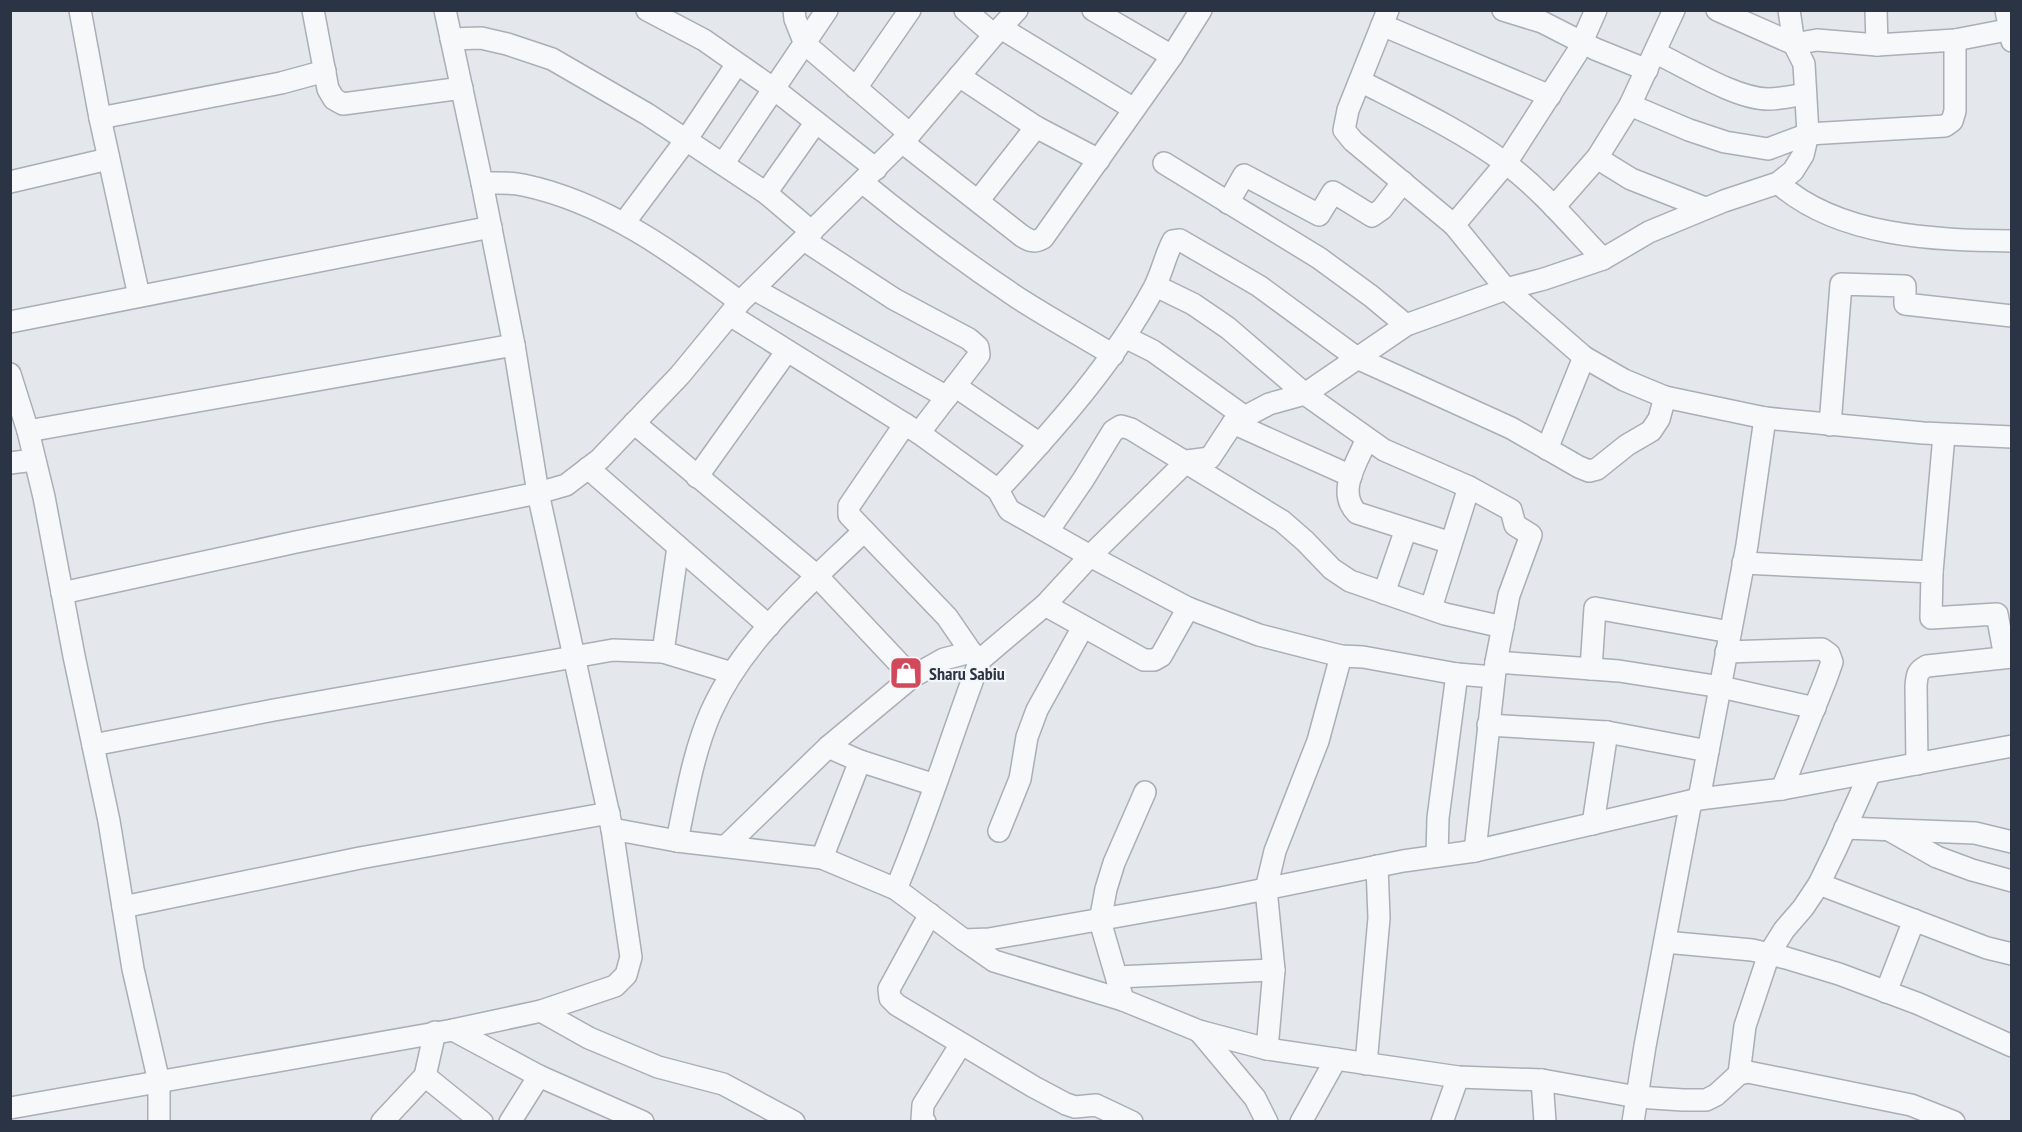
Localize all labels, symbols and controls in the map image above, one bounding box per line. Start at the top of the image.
shop icon: Sharu Sabiu [888,655,924,691]
place label: Sharu Sabiu [929,662,1005,685]

